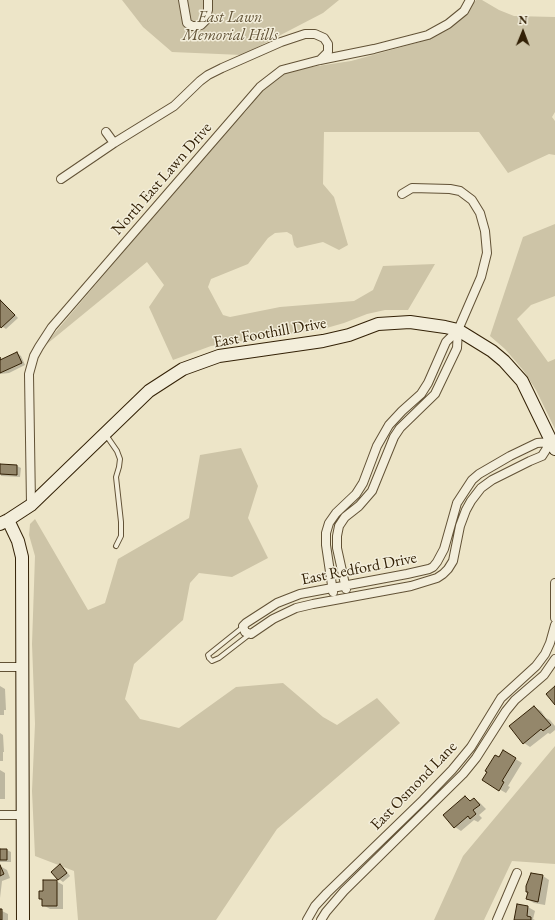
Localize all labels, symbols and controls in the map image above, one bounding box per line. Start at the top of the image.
park label: East Lawn Memorial Hills [182,8,278,46]
north arrow [503,12,543,52]
text: N [519,13,528,27]
street label: North East Lawn Drive [108,119,216,239]
street label: East Foothill Drive [212,314,328,352]
street label: East Redford Drive [300,548,418,590]
street label: East Osmond Lane [367,738,461,834]

